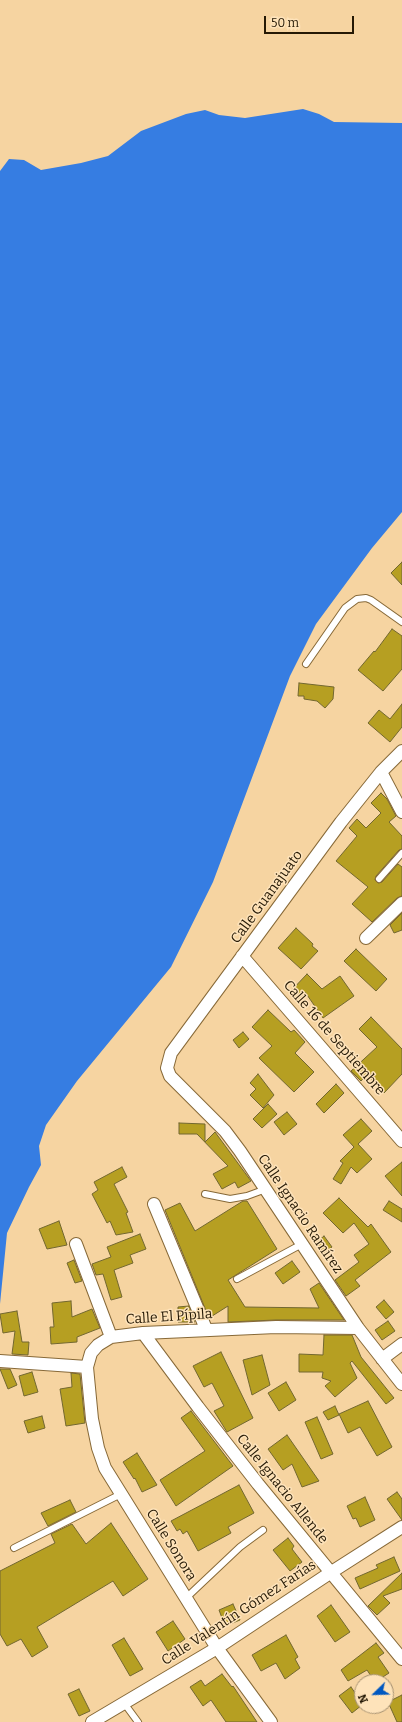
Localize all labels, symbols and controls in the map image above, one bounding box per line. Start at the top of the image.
scale bar [266,8,356,34]
text: 50 m [271,16,299,30]
street label: Calle Guanajuato [228,847,306,947]
street label: Calle 16 de Septiembre [280,977,388,1099]
street label: Calle Ignacio Ramírez [254,1151,346,1277]
street label: Calle El Pípila [125,1306,213,1328]
street label: Calle Ignacio Allende [233,1431,331,1547]
street label: Calle Sonora [142,1506,200,1584]
street label: Calle Valentín Gómez Farías [159,1557,319,1669]
north arrow [354,1674,394,1714]
text: N [356,1692,371,1705]

